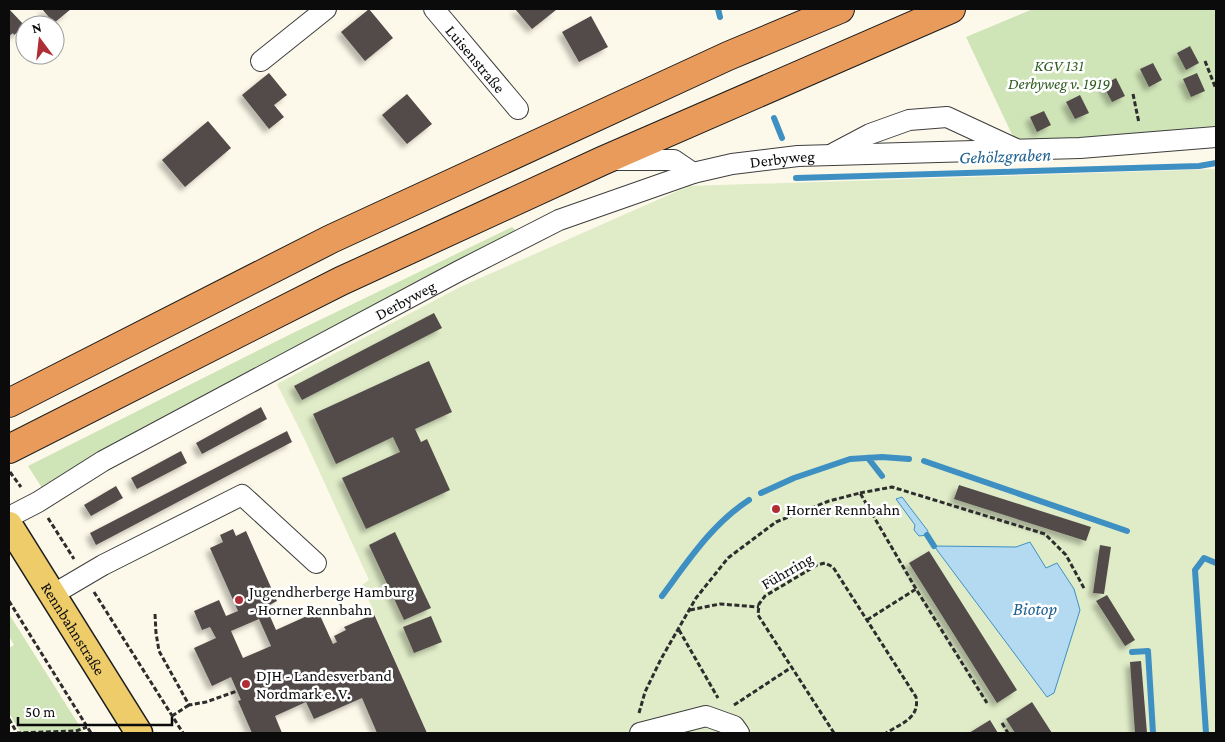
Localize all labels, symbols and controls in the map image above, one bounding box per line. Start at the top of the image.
north arrow [15,15,65,65]
text: N [30,18,44,36]
street label: Luisenstraße [443,22,509,96]
park label: KGV 131 Derbyweg v. 1919 [1008,57,1110,93]
water label: Gehölzgraben [959,144,1051,168]
street label: Derbyweg [749,147,815,170]
street label: Derbyweg [372,277,439,323]
place label: Horner Rennbahn [786,501,901,518]
marker: Horner Rennbahn [770,503,782,515]
street label: Führring [758,549,816,593]
street label: Rennbahnstraße [38,579,109,678]
place label: Jugendherberge Hamburg - Horner Rennbahn [247,583,414,618]
marker: Jugendherberge Hamburg - Horner Rennbahn [233,594,245,606]
water label: Biotop [1013,599,1057,619]
place label: DJH - Landesverband Nordmark e. V. [256,667,393,702]
marker: DJH - Landesverband Nordmark e. V. [240,678,252,690]
scale bar [18,694,171,726]
text: 50 m [25,704,55,720]

